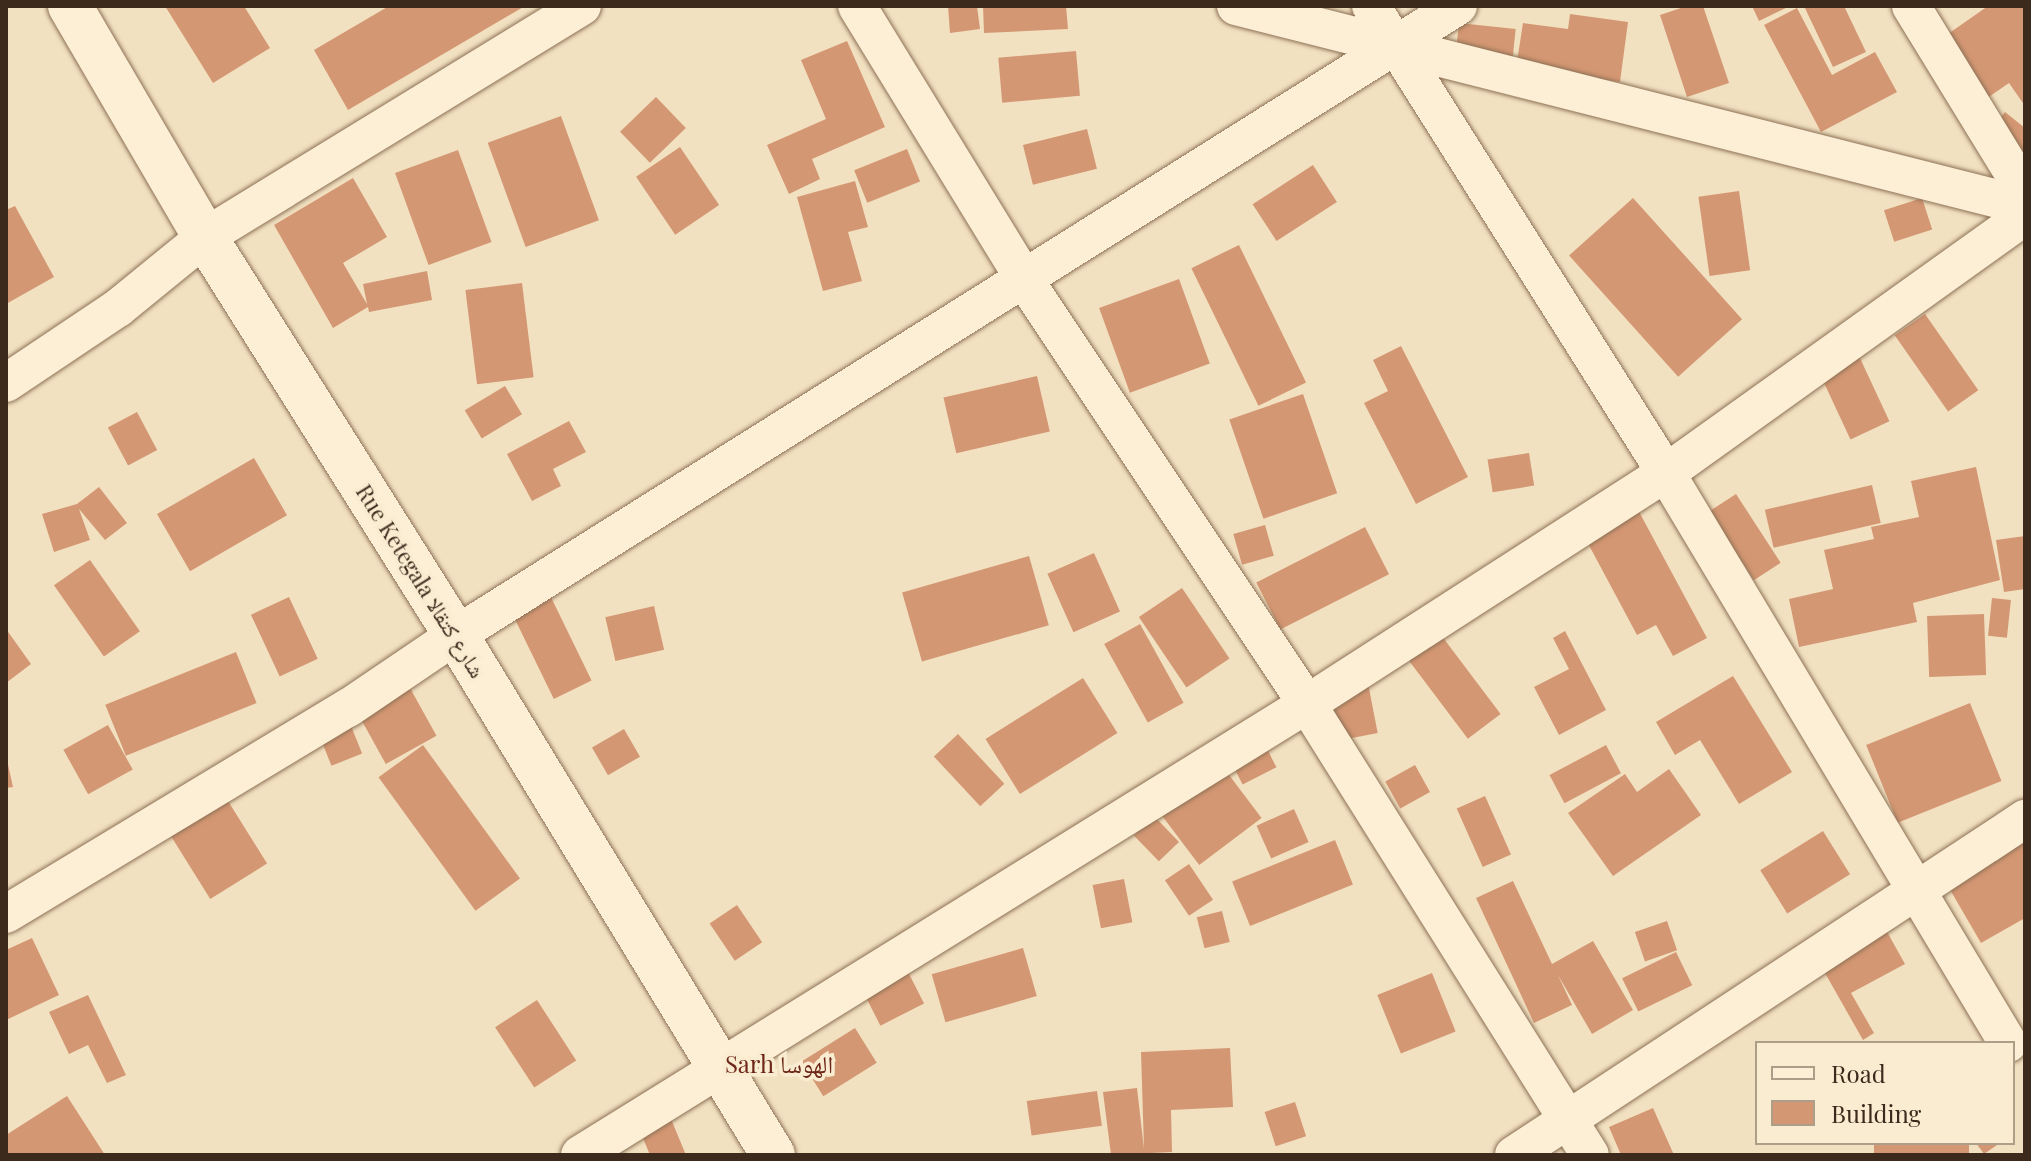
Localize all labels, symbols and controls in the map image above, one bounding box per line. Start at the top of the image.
street label: Rue Ketegala شارع كتقالا [351,479,491,683]
legend [1755,1041,2015,1145]
district label: Sarh الهوسا [725,1050,833,1078]
text: Road [1831,1057,1886,1089]
text: Building [1831,1097,1921,1129]

